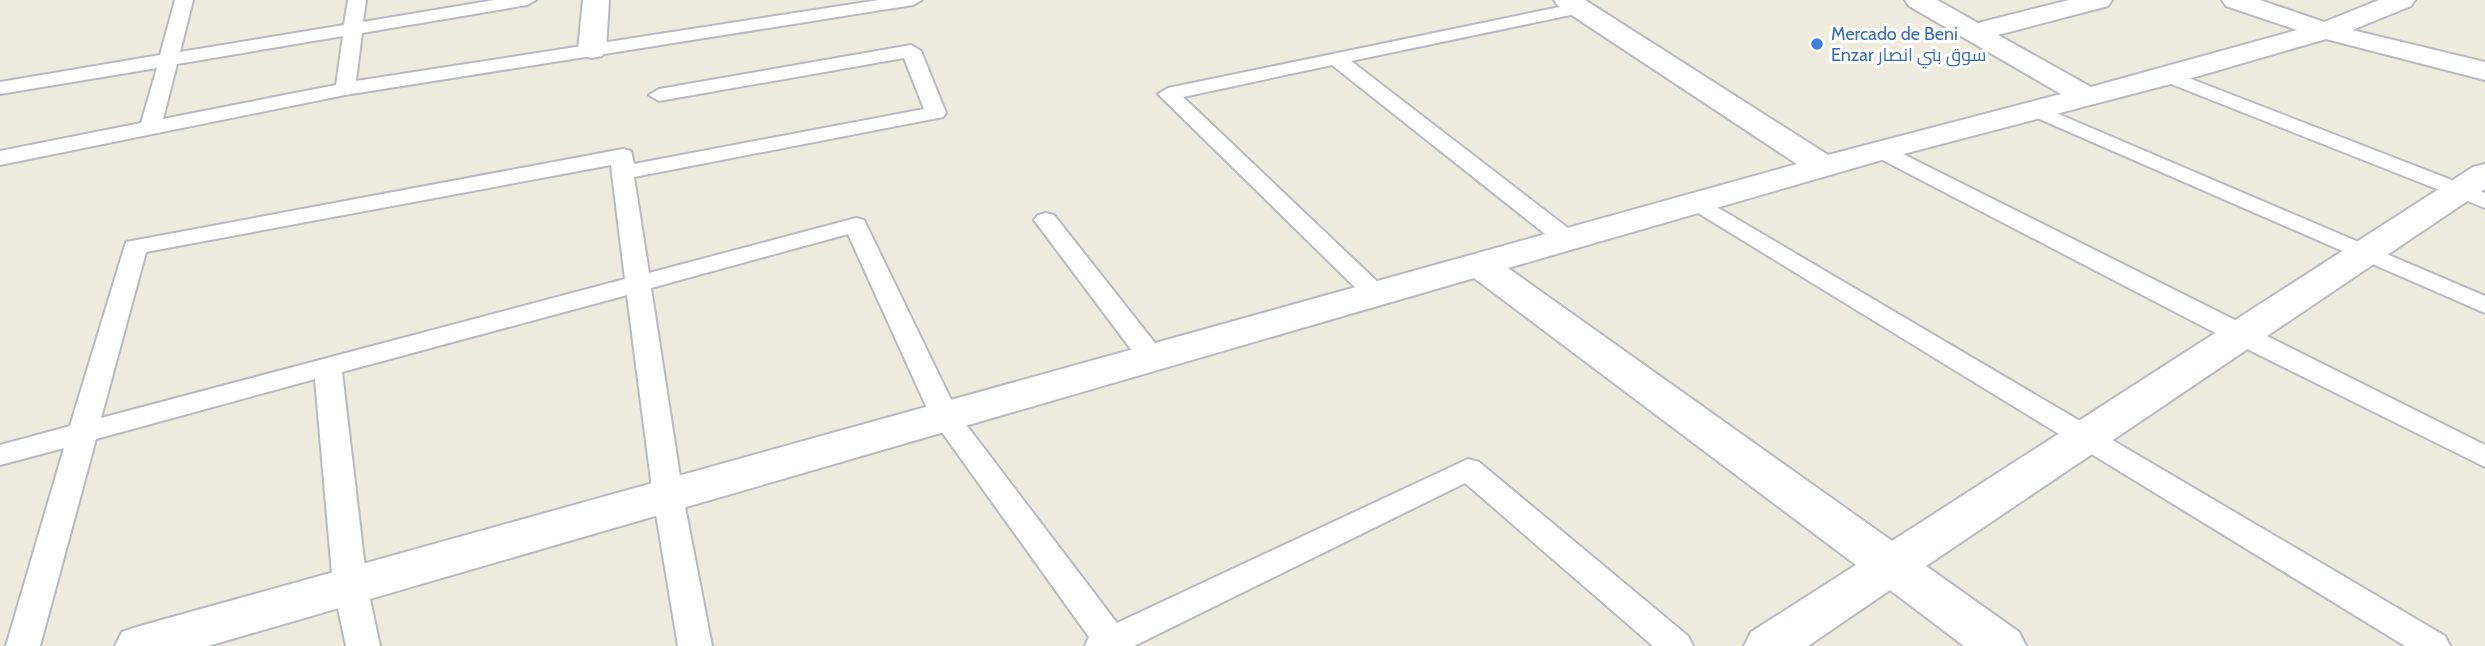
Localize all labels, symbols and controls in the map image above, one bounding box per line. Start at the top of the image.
place label: Mercado de Beni Enzar سوق بني انصار [1831,23,1987,69]
marker: Mercado de Beni Enzar سوق بني انصار [1809,36,1825,52]

